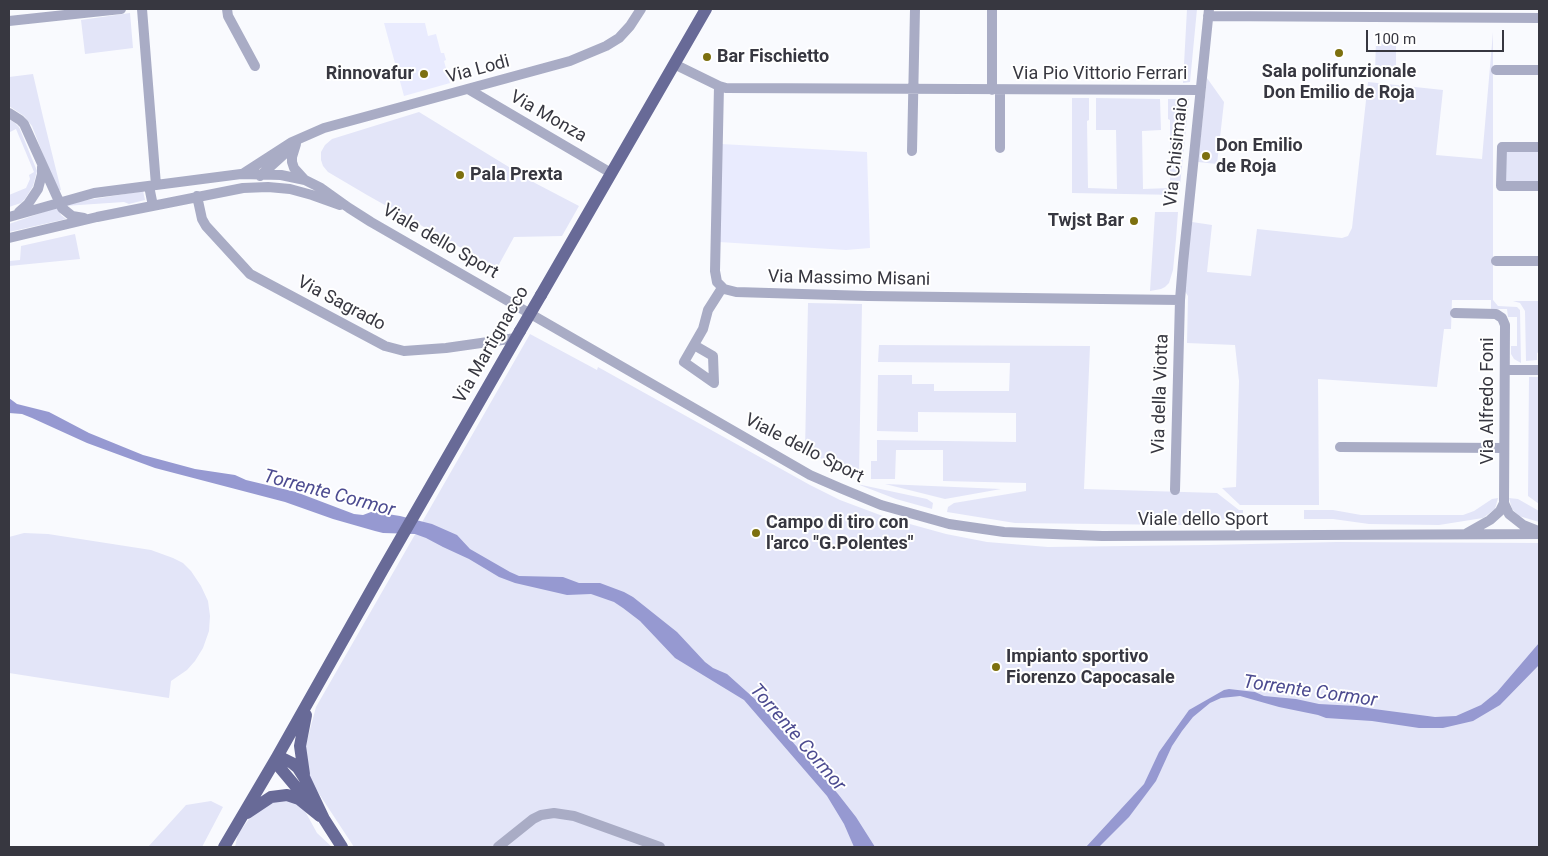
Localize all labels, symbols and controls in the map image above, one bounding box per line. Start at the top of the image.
scale bar [1368,20,1506,52]
text: 100 m [1374,30,1416,48]
place label: Bar Fischietto [717,46,829,68]
marker: Sala polifunzionale Don Emilio de Roja [1333,47,1345,59]
street label: Via Lodi [444,51,512,89]
marker: Bar Fischietto [701,51,713,63]
place label: Sala polifunzionale Don Emilio de Roja [1262,61,1416,104]
place label: Rinnovafur [326,63,414,85]
street label: Via Pio Vittorio Ferrari [1013,63,1187,85]
marker: Rinnovafur [418,68,430,80]
street label: Via Monza [506,86,590,148]
street label: Via Chisimaio [1161,96,1193,208]
place label: Don Emilio de Roja [1216,135,1303,178]
marker: Don Emilio de Roja [1200,150,1212,162]
place label: Pala Prexta [470,164,563,186]
marker: Pala Prexta [454,169,466,181]
street label: Viale dello Sport [378,200,502,284]
place label: Twjst Bar [1048,210,1124,232]
marker: Twjst Bar [1128,215,1140,227]
street label: Via Massimo Misani [768,267,930,291]
street label: Via Sagrado [293,272,389,336]
street label: Via Martignacco [450,283,534,407]
street label: Via della Viotta [1148,333,1174,455]
street label: Via Alfredo Foni [1477,337,1499,465]
street label: Viale dello Sport [741,410,867,488]
water label: Torrente Cormor [261,466,397,522]
street label: Viale dello Sport [1138,509,1268,531]
place label: Campo di tiro con l'arco "G.Polentes" [766,512,914,554]
marker: Campo di tiro con l'arco "G.Polentes" [750,527,762,539]
place label: Impianto sportivo Fiorenzo Capocasale [1006,646,1175,689]
marker: Impianto sportivo Fiorenzo Capocasale [990,661,1002,673]
water label: Torrente Cormor [1242,671,1378,713]
water label: Torrente Cormor [744,680,850,796]

